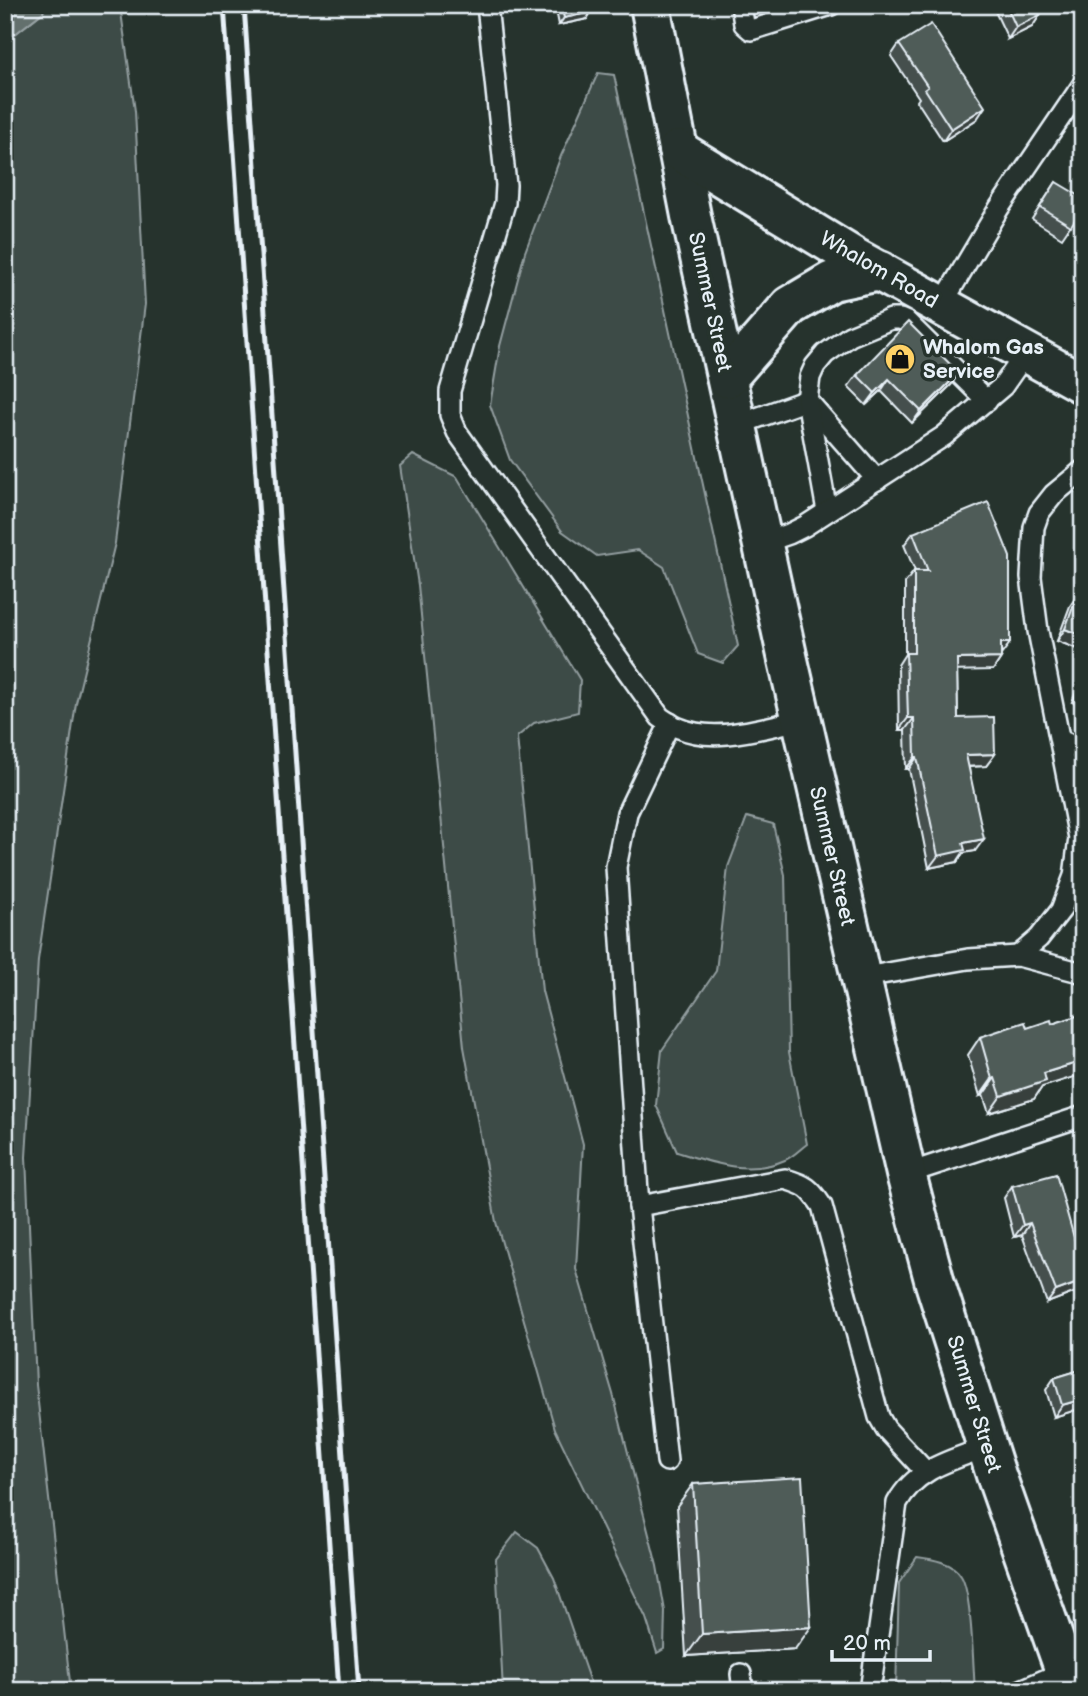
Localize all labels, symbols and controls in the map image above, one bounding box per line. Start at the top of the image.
street label: Whalom Road [816,226,942,314]
street label: Summer Street [683,230,737,375]
place label: Whalom Gas Service [923,335,1044,384]
shop icon: Whalom Gas Service [883,342,917,376]
street label: Summer Street [804,784,860,929]
street label: Summer Street [941,1332,1007,1476]
scale bar [832,1619,930,1663]
text: 20 m [843,1631,891,1656]

